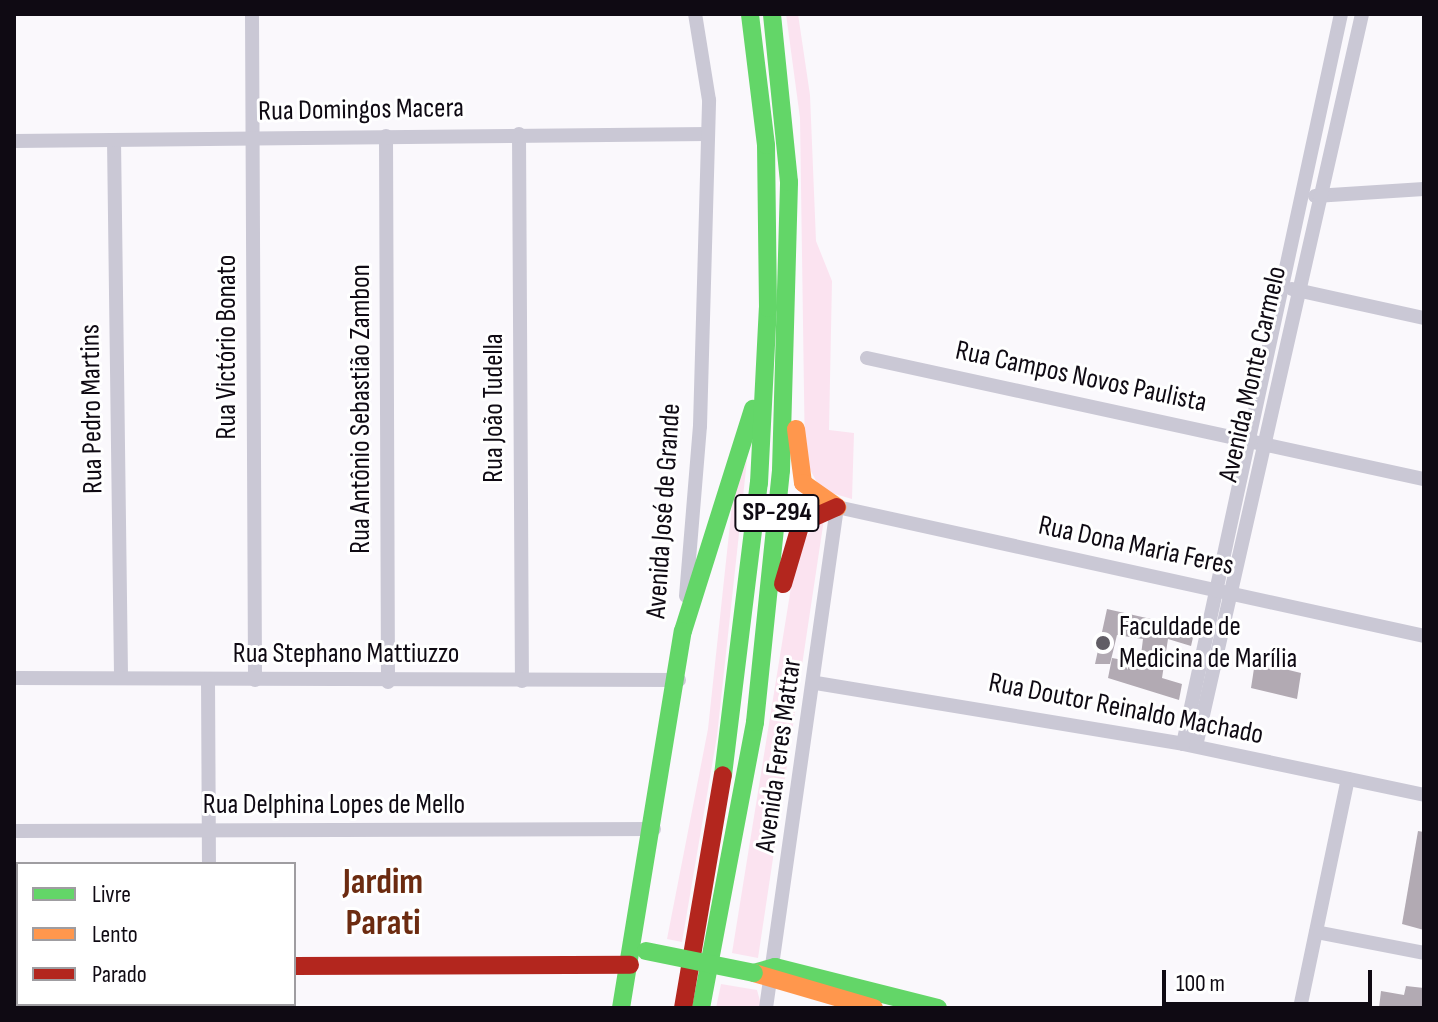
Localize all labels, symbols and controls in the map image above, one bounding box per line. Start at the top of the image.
street label: Rua Domingos Macera [258,91,464,129]
street label: Rua Victório Bonato [210,255,244,439]
street label: Avenida Monte Carmelo [1212,263,1294,485]
street label: Rua Antônio Sebastião Zambon [344,264,378,554]
street label: Rua Pedro Martins [74,324,110,494]
street label: Rua João Tudella [477,333,511,483]
street label: Rua Campos Novos Paulista [952,334,1210,420]
street label: Avenida José de Grande [640,402,688,620]
road number: SP-294 [733,491,821,535]
street label: Rua Dona Maria Feres [1035,509,1237,583]
place label: Faculdade de Medicina de Marília [1119,610,1297,676]
marker: Faculdade de Medicina de Marília [1094,634,1112,652]
street label: Rua Stephano Mattiuzzo [233,637,459,671]
street label: Avenida Feres Mattar [749,656,809,854]
street label: Rua Doutor Reinaldo Machado [986,666,1266,752]
street label: Rua Delphina Lopes de Mello [203,788,465,822]
district label: Jardim Parati [343,860,423,945]
legend [16,862,296,1006]
text: Livre [92,880,131,909]
text: Lento [92,920,138,949]
scale bar [1166,954,1376,1004]
text: Parado [92,960,147,989]
text: 100 m [1176,969,1225,998]

